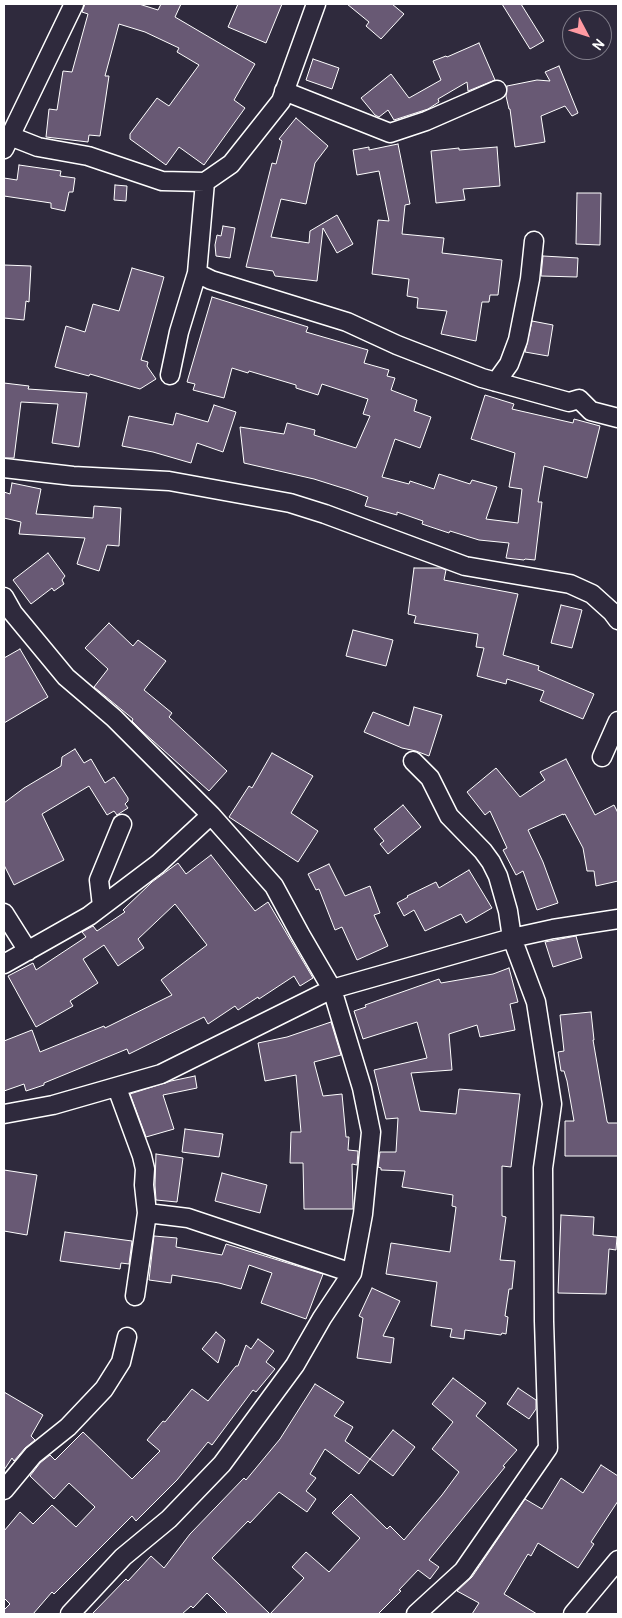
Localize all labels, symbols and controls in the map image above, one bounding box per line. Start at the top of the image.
north arrow [562,10,612,60]
text: N [589,35,608,53]

